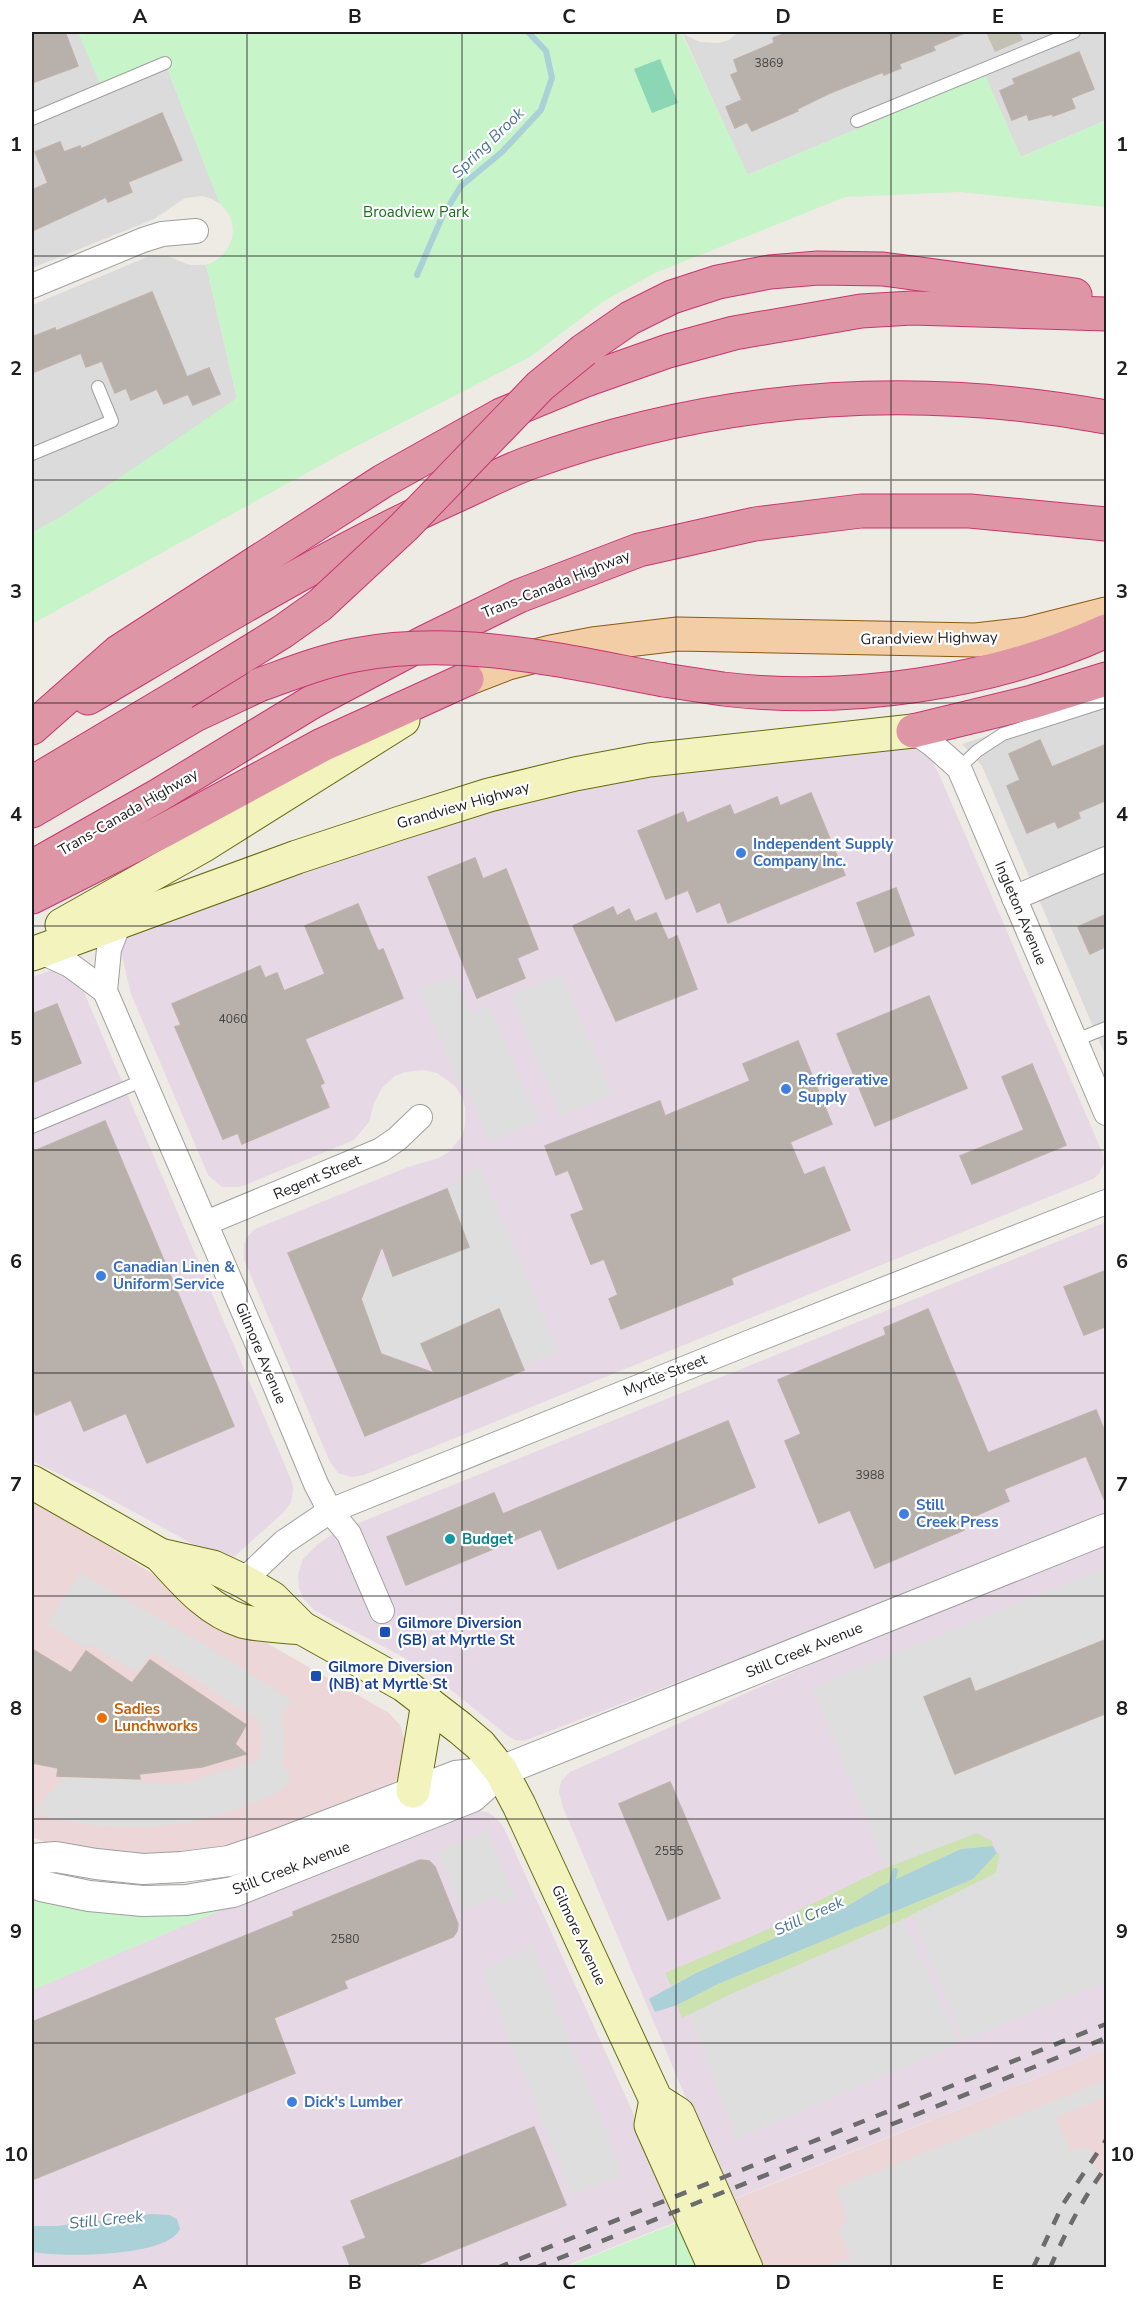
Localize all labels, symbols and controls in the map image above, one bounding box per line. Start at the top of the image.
text: A [133,3,148,30]
text: B [348,3,362,30]
text: C [562,3,576,30]
text: D [775,3,791,30]
text: E [992,3,1004,30]
house number: 3869 [755,55,783,71]
water label: Spring Brook [447,102,530,183]
text: 1 [10,131,22,158]
text: 1 [1116,131,1128,158]
park label: Broadview Park [363,202,469,222]
text: 2 [10,355,22,382]
text: 2 [1116,355,1128,382]
street label: Trans-Canada Highway [479,545,633,623]
text: 3 [10,578,22,605]
text: 3 [1116,578,1128,605]
street label: Grandview Highway [860,627,998,649]
street label: Trans-Canada Highway [54,764,202,860]
street label: Grandview Highway [394,776,532,834]
text: 4 [10,801,22,828]
text: 4 [1116,801,1128,828]
place label: Independent Supply Company Inc. [753,834,893,871]
marker: Independent Supply Company Inc. [734,846,748,860]
street label: Ingleton Avenue [990,858,1052,968]
house number: 4060 [219,1011,247,1027]
text: 5 [10,1025,22,1052]
text: 5 [1116,1025,1128,1052]
place label: Refrigerative Supply [798,1070,888,1107]
marker: Refrigerative Supply [779,1082,793,1096]
street label: Regent Street [270,1149,364,1204]
text: 6 [10,1248,22,1275]
text: 6 [1116,1248,1128,1275]
place label: Canadian Linen & Uniform Service [113,1257,236,1294]
marker: Canadian Linen & Uniform Service [94,1269,108,1283]
street label: Gilmore Avenue [231,1299,291,1407]
street label: Myrtle Street [620,1349,711,1401]
house number: 3988 [856,1467,884,1483]
text: 7 [10,1471,22,1498]
text: 7 [1116,1471,1128,1498]
place label: Still Creek Press [916,1495,998,1532]
marker: Still Creek Press [897,1507,911,1521]
place label: Budget [462,1529,513,1549]
marker: Budget [443,1532,457,1546]
place label: Gilmore Diversion (SB) at Myrtle St [397,1613,522,1650]
street label: Still Creek Avenue [743,1617,865,1683]
marker: Gilmore Diversion (SB) at Myrtle St [378,1625,392,1639]
place label: Gilmore Diversion (NB) at Myrtle St [328,1657,453,1694]
marker: Gilmore Diversion (NB) at Myrtle St [309,1669,323,1683]
text: 8 [10,1695,22,1722]
text: 8 [1116,1695,1128,1722]
place label: Sadies Lunchworks [114,1699,198,1736]
marker: Sadies Lunchworks [95,1711,109,1725]
street label: Still Creek Avenue [229,1836,353,1900]
house number: 2555 [655,1843,683,1859]
street label: Gilmore Avenue [547,1882,611,1988]
water label: Still Creek [771,1890,848,1941]
text: 9 [10,1918,22,1945]
text: 9 [1116,1918,1128,1945]
house number: 2580 [331,1931,359,1947]
place label: Dick's Lumber [304,2092,403,2112]
marker: Dick's Lumber [285,2095,299,2109]
text: 10 [4,2141,28,2168]
text: 10 [1110,2141,1134,2168]
water label: Still Creek [68,2205,145,2235]
text: A [133,2269,148,2296]
text: B [348,2269,362,2296]
text: C [562,2269,576,2296]
text: D [775,2269,791,2296]
text: E [992,2269,1004,2296]

